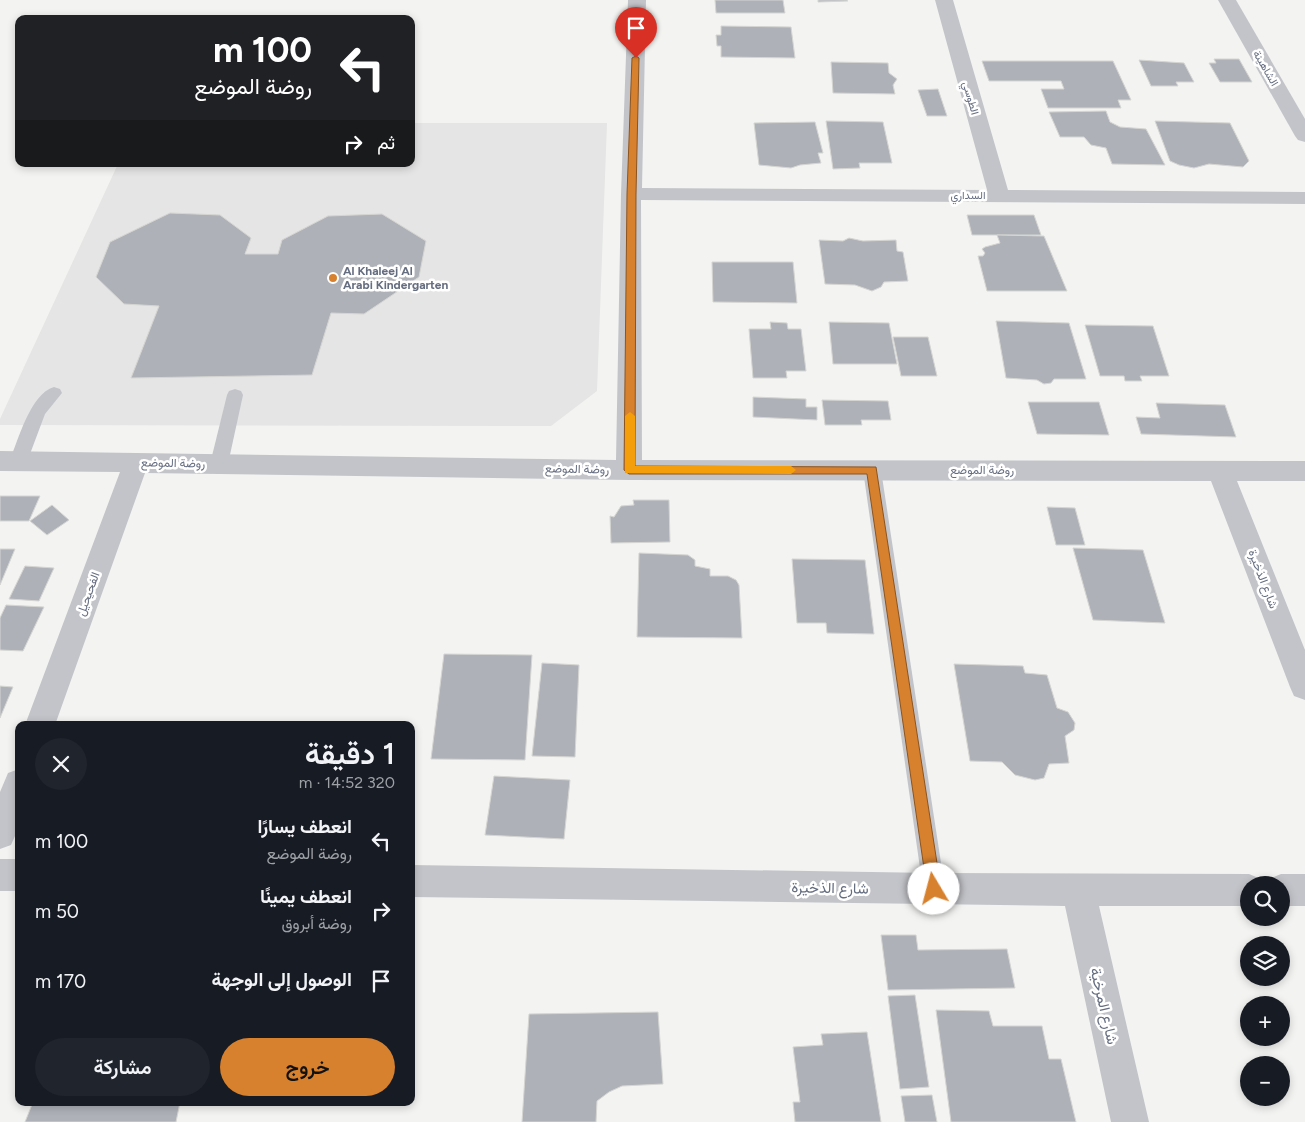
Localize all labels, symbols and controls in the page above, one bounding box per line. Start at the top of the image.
pin [615,7,657,58]
icon: arrive [622,14,650,42]
text: 100 m [213,29,312,71]
icon: left [330,35,395,100]
street label: الشاهينة [1250,48,1281,88]
text: روضة الموضع [194,73,312,100]
street label: الطوسي [957,80,981,117]
icon: right [339,130,367,158]
text: ثم [377,131,395,154]
street label: السداري [951,189,985,205]
place label: Al Khaleej Al Arabi Kindergarten [343,264,448,292]
marker: Al Khaleej Al Arabi Kindergarten [327,272,339,284]
street label: روضة الموضع [141,455,205,473]
street label: روضة الموضع [545,461,609,479]
street label: روضة الموضع [950,463,1014,479]
street label: شارع الذخيرة [1244,548,1281,611]
street label: الفحيحيل [74,570,103,618]
text: 1 دقيقة [305,735,395,772]
button: close [35,738,87,790]
text: 320 m · 14:52 [299,773,395,792]
text: انعطف يسارًا [258,815,352,838]
icon: left [367,827,395,855]
text: 100 m [35,830,88,853]
text: روضة الموضع [266,844,352,863]
position arrow [907,862,959,914]
map controls [1240,876,1290,1106]
button: search [1240,876,1290,926]
street label: شارع الذخيرة [791,878,869,900]
text: انعطف يمينًا [260,885,352,908]
icon: right [367,897,395,925]
text: 50 m [35,900,79,923]
text: روضة أبروق [281,914,352,933]
button: layers [1240,936,1290,986]
street label: شارع المرخية [1084,966,1122,1047]
icon: arrive [367,967,395,995]
text: الوصول إلى الوجهة [212,968,352,991]
text: 170 m [35,970,86,993]
button: + [1240,996,1290,1046]
button: مشاركة [35,1038,210,1096]
button: خروج [220,1038,395,1096]
button: − [1240,1056,1290,1106]

